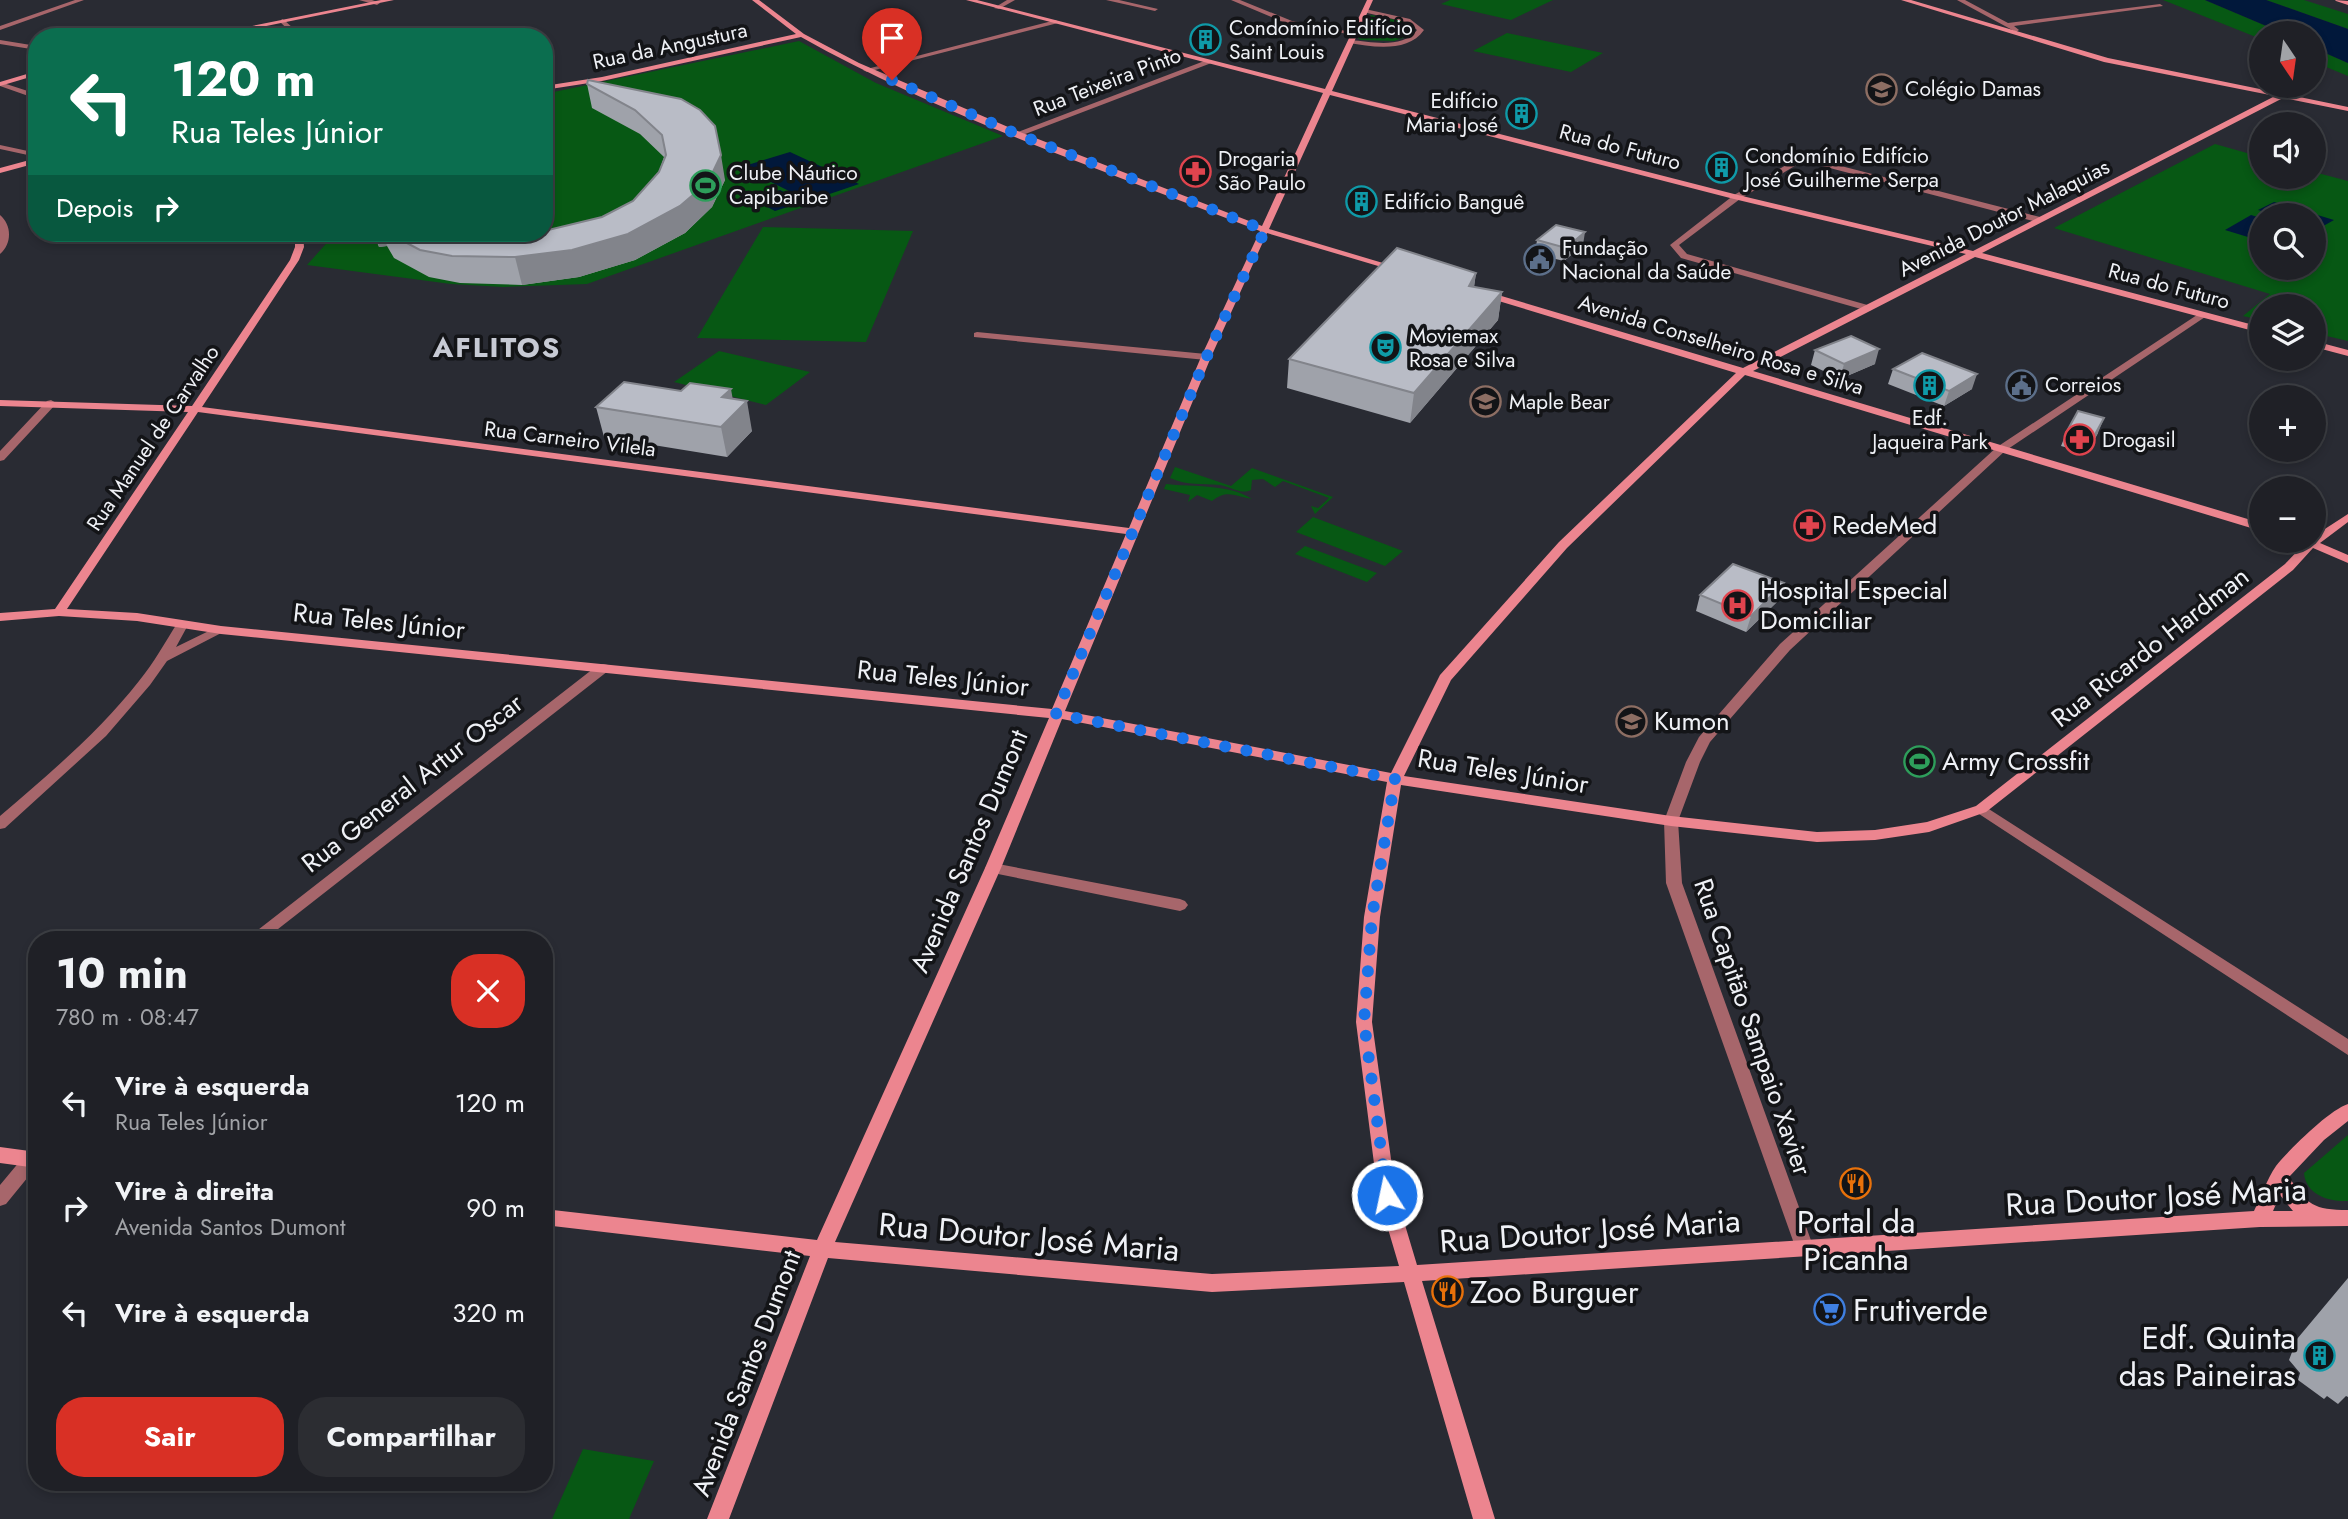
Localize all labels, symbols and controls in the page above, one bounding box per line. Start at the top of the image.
pin [862,8,922,80]
place label: Condomínio Edifício Saint Louis [1229,13,1413,67]
street label: Rua da Angustura [590,15,750,77]
icon: arrive [873,19,911,57]
north arrow [2249,21,2326,98]
map controls [2249,21,2326,553]
building icon: Condomínio Edifício Saint Louis [1189,23,1223,57]
street label: Rua Teixeira Pinto [1029,40,1185,124]
text: 120 m [171,44,315,114]
icon: left [56,56,147,147]
school or university icon: Colégio Damas [1865,72,1899,106]
place label: Colégio Damas [1905,74,2041,104]
place label: Edifício Maria José [1406,86,1498,140]
building icon: Edifício Maria José [1504,96,1538,130]
text: Rua Teles Júnior [171,109,383,155]
button: sound [2249,112,2326,189]
street label: Rua do Futuro [1556,116,1684,178]
place label: Condomínio Edifício José Guilherme Serpa [1742,141,1939,195]
place label: Drogaria São Paulo [1218,144,1306,198]
building icon: Condomínio Edifício José Guilherme Serpa [1705,151,1739,185]
street label: Avenida Doutor Malaquias [1893,152,2115,284]
pharmacy icon: Drogaria São Paulo [1178,154,1212,188]
place label: Clube Náutico Capibaribe [729,158,858,212]
sports icon: Clube Náutico Capibaribe [689,168,723,202]
building icon: Edifício Banguê [1344,185,1378,219]
place label: Edifício Banguê [1384,187,1525,217]
text: Depois [56,189,133,227]
icon: right [147,189,185,227]
button: search [2249,203,2326,280]
place label: Fundação Nacional da Saúde [1562,233,1732,287]
public building icon: Fundação Nacional da Saúde [1522,243,1556,277]
street label: Rua do Futuro [2105,255,2233,317]
street label: Avenida Conselheiro Rosa e Silva [1575,287,1867,403]
button: layers [2249,294,2326,371]
place label: Moviemax Rosa e Silva [1409,321,1515,375]
district label: AFLITOS [432,327,561,368]
theatre icon: Moviemax Rosa e Silva [1369,331,1403,365]
street label: Rua Manuel de Carvalho [80,339,226,537]
public building icon: Correios [2005,368,2039,402]
building icon: Edf. Jaqueira Park [1913,369,1947,403]
place label: Correios [2045,370,2121,400]
school or university icon: Maple Bear [1469,385,1503,419]
button: + [2249,385,2326,462]
place label: Maple Bear [1509,387,1611,417]
place label: Edf. Jaqueira Park [1869,403,1988,457]
street label: Rua Carneiro Vilela [482,414,658,464]
pharmacy icon: Drogasil [2062,423,2096,457]
place label: Drogasil [2102,425,2175,455]
button: − [2249,476,2326,553]
place label: RedeMed [1832,506,1937,544]
pharmacy icon: RedeMed [1792,508,1826,542]
street label: Rua Ricardo Hardman [2043,558,2257,736]
place label: Hospital Especial Domiciliar [1760,571,1948,639]
hospital icon: Hospital Especial Domiciliar [1720,588,1754,622]
street label: Rua Teles Júnior [291,593,467,649]
street label: Rua Teles Júnior [855,650,1031,706]
street label: Rua General Artur Oscar [293,684,531,882]
place label: Kumon [1654,702,1730,740]
school or university icon: Kumon [1614,704,1648,738]
street label: Avenida Santos Dumont [901,723,1038,978]
street label: Rua Teles Júnior [1415,739,1591,803]
place label: Army Crossfit [1942,742,2090,780]
sports icon: Army Crossfit [1902,744,1936,778]
street label: Rua Capitão Sampaio Xavier [1684,873,1822,1181]
text: 10 min [56,943,188,1004]
button: close [451,954,525,1028]
text: 780 m · 08:47 [56,1000,199,1034]
text: Vire à esquerda [115,1067,310,1105]
icon: left [56,1084,94,1122]
text: 120 m [455,1084,525,1122]
text: Rua Teles Júnior [115,1105,268,1139]
position arrow [1350,1158,1424,1232]
restaurant icon: Portal da Picanha [1839,1166,1873,1200]
street label: Rua Doutor José Maria [2004,1166,2308,1228]
text: Vire à direita [115,1172,274,1210]
icon: right [56,1189,94,1227]
text: 90 m [466,1189,525,1227]
street label: Rua Doutor José Maria [1438,1198,1742,1264]
place label: Portal da Picanha [1797,1199,1915,1282]
street label: Rua Doutor José Maria [877,1201,1181,1273]
text: Avenida Santos Dumont [115,1210,346,1244]
street label: Avenida Santos Dumont [682,1244,811,1501]
place label: Zoo Burguer [1470,1269,1639,1315]
restaurant icon: Zoo Burguer [1430,1275,1464,1309]
place label: Frutiverde [1853,1287,1988,1333]
supermarket icon: Frutiverde [1813,1293,1847,1327]
icon: left [56,1294,94,1332]
text: Vire à esquerda [115,1294,310,1332]
text: 320 m [452,1294,525,1332]
place label: Edf. Quinta das Paineiras [2119,1315,2296,1398]
building icon: Edf. Quinta das Paineiras [2302,1339,2336,1373]
button: Sair [56,1397,284,1477]
button: Compartilhar [298,1397,525,1477]

